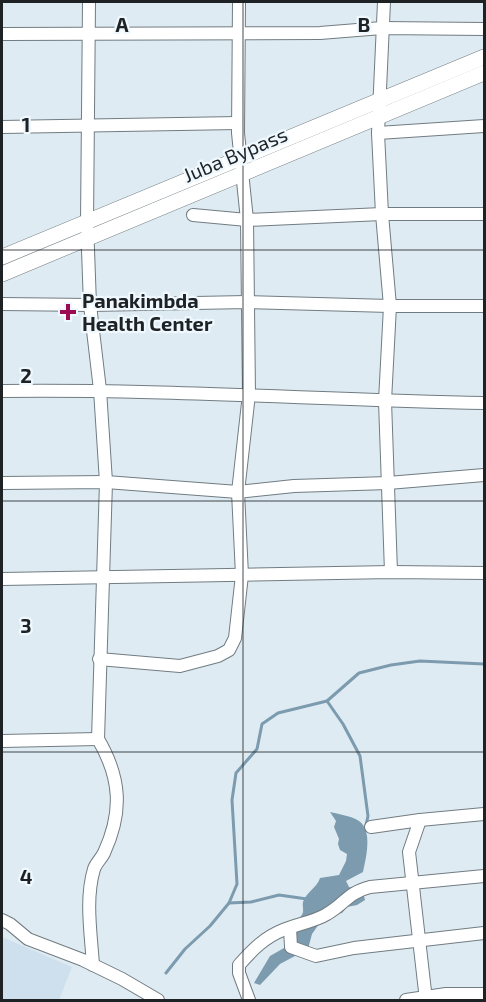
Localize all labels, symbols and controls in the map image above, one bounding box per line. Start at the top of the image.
text: A [115,12,129,36]
text: B [358,12,370,36]
text: 1 [22,112,30,136]
street label: Juba Bypass [179,121,291,187]
place label: Panakimbda Health Center [82,288,213,335]
marker: Panakimbda Health Center [59,303,77,321]
text: 2 [20,363,32,387]
text: 3 [20,613,32,637]
text: 4 [20,864,33,888]

